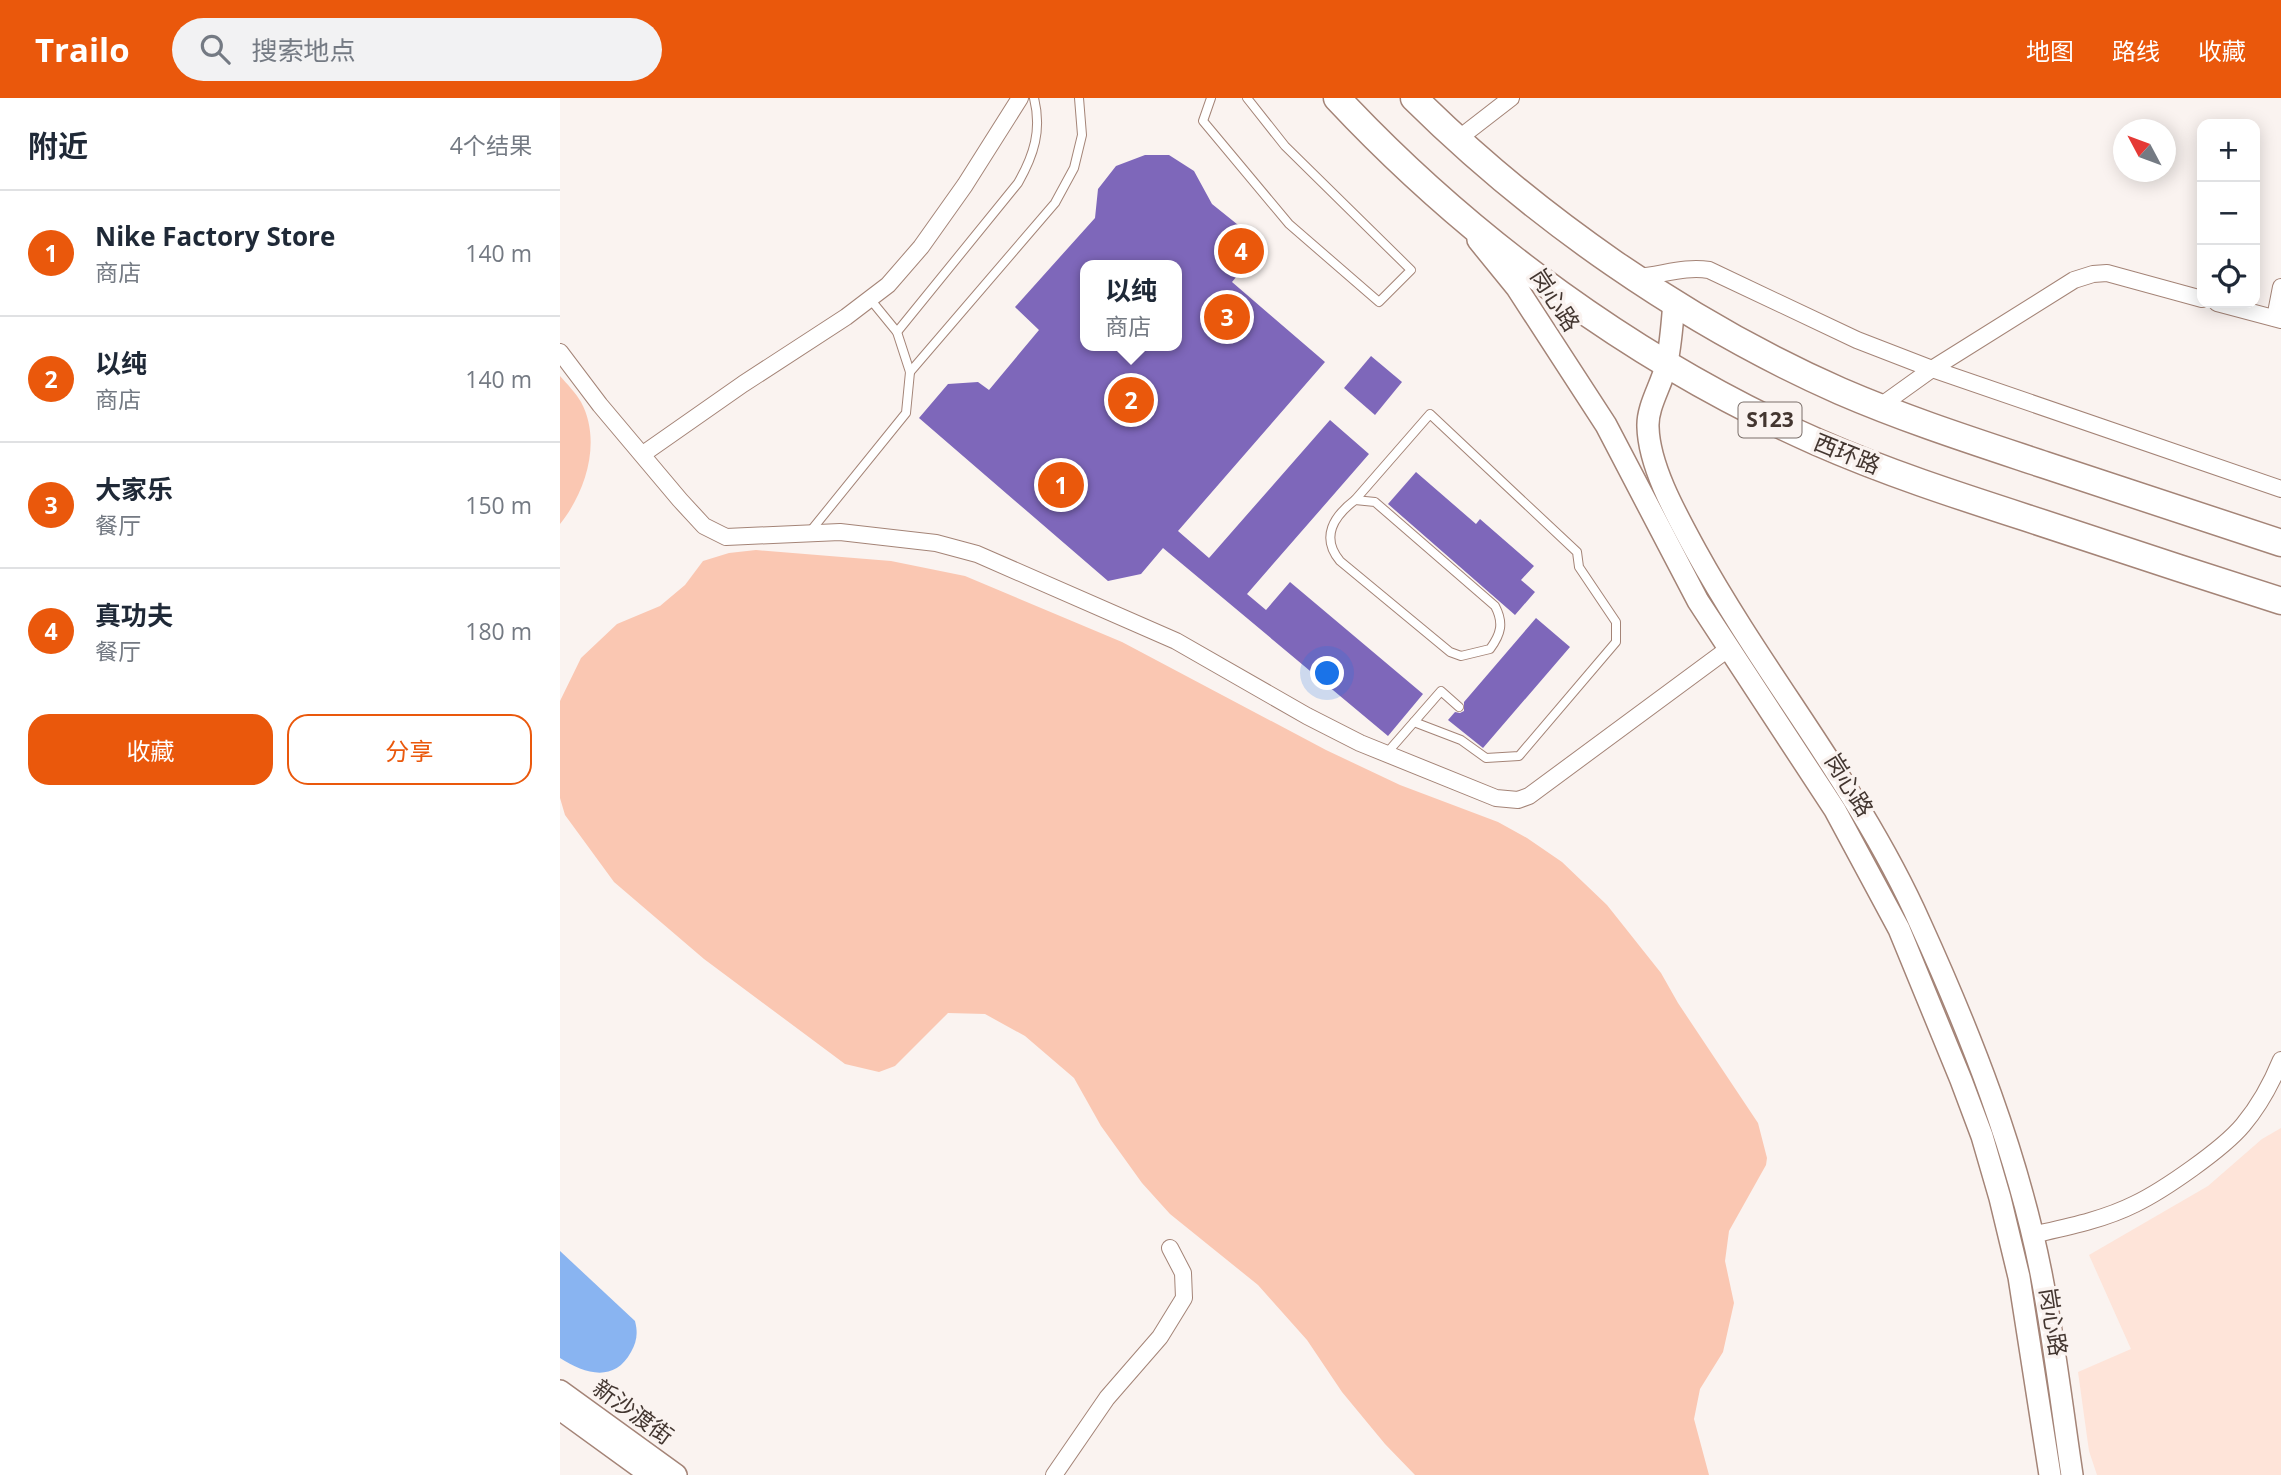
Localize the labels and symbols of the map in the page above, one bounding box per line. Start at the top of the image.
north arrow [2113,119,2176,182]
pin: 4 [1218,225,1264,277]
street label: 岗心路 [1524,262,1588,337]
pin: 3 [1204,291,1250,343]
pin: 2 [1108,374,1154,426]
road number: S123 [1738,402,1802,438]
street label: 西环路 [1809,425,1885,481]
pin: 1 [1038,459,1084,511]
your location [1310,656,1344,690]
street label: 岗心路 [1818,747,1882,822]
street label: 岗心路 [2033,1285,2075,1358]
street label: 新沙渡街 [587,1371,680,1451]

